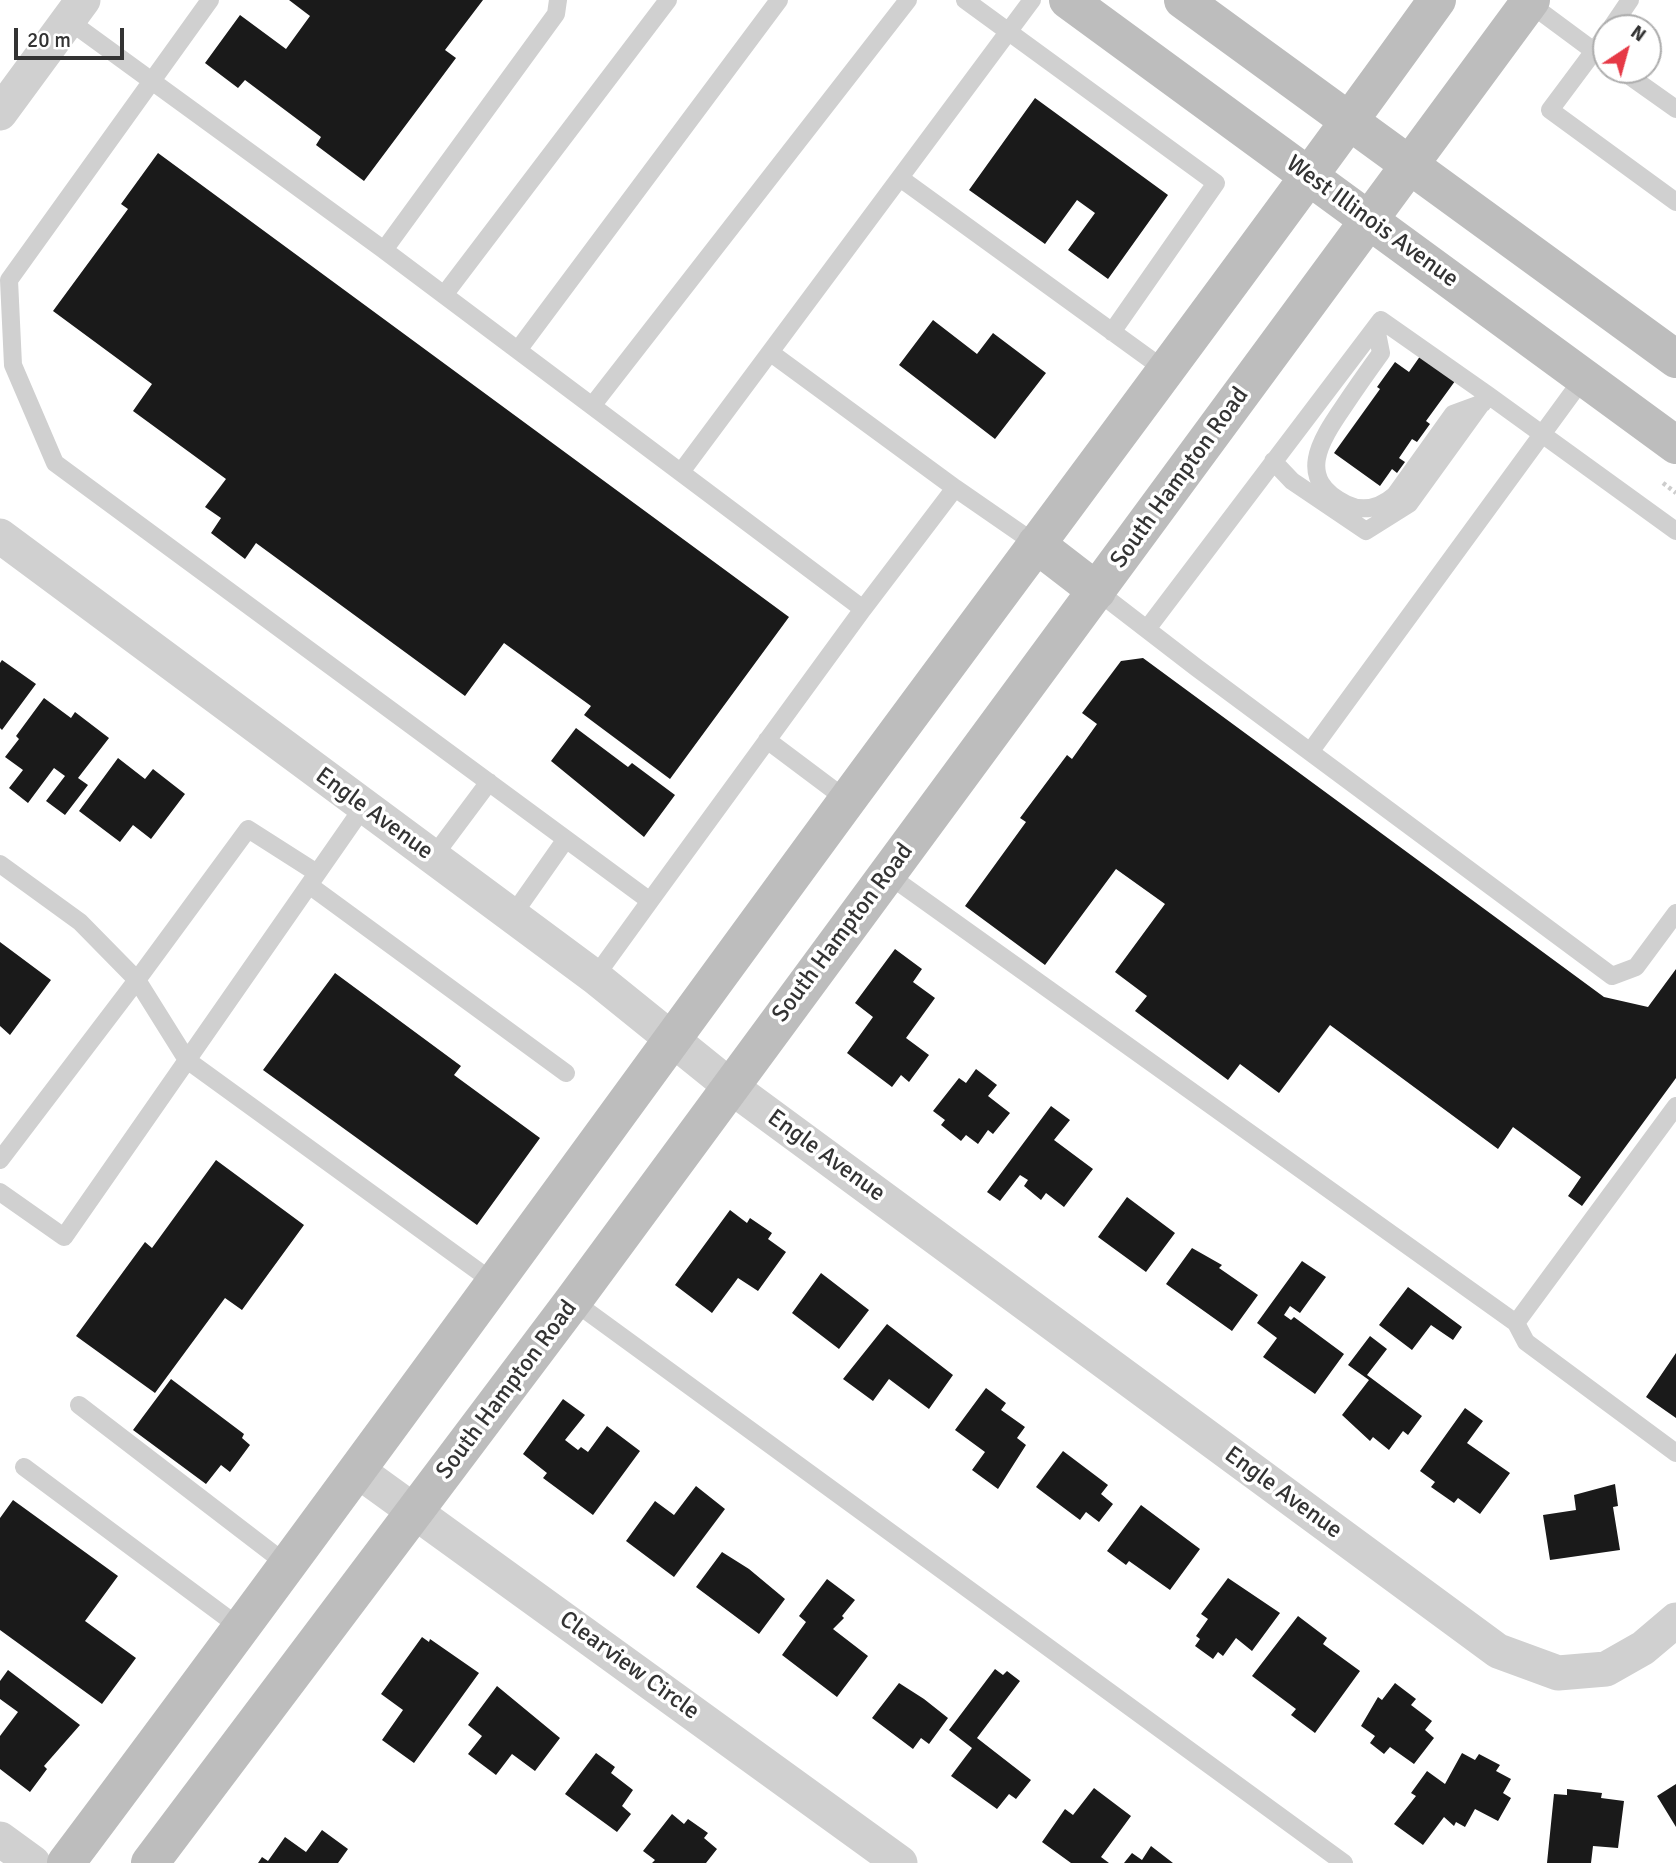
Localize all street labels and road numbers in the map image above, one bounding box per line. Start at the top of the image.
street label: West Illinois Avenue [1280,150,1464,294]
street label: South Hampton Road [1105,382,1255,574]
street label: Engle Avenue [310,762,438,866]
street label: South Hampton Road [766,838,920,1028]
street label: Engle Avenue [762,1104,890,1208]
street label: South Hampton Road [430,1295,584,1485]
street label: Engle Avenue [1219,1441,1347,1545]
street label: Clearview Circle [553,1606,705,1726]

